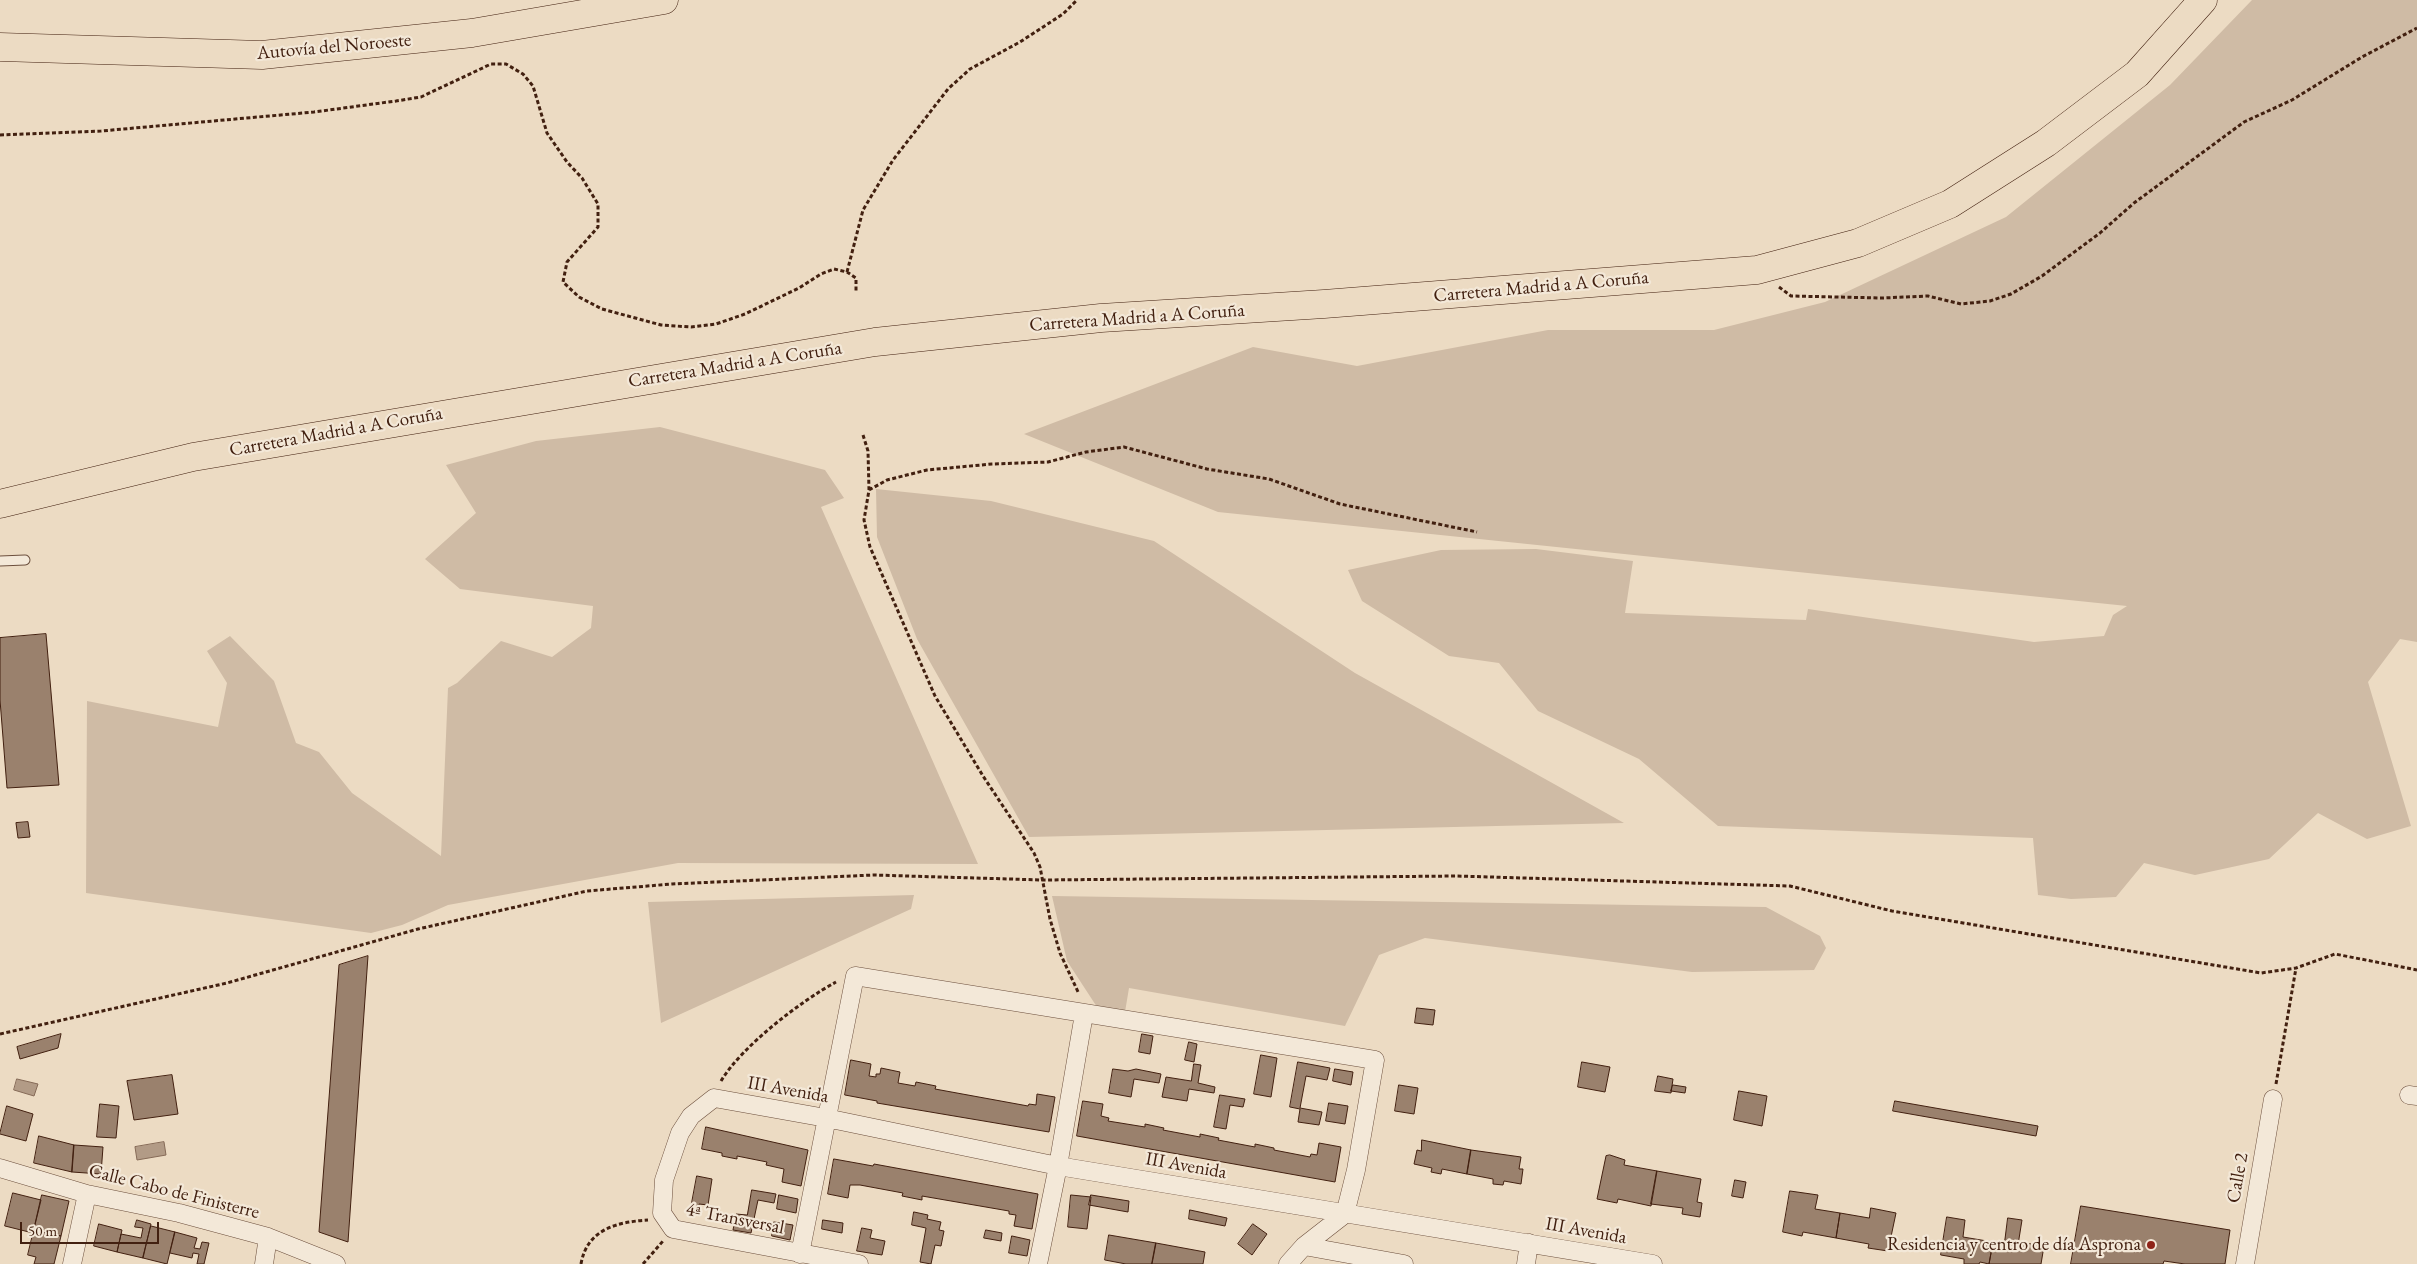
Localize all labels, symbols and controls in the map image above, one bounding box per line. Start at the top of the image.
street label: Autovía del Noroeste [256,29,412,65]
street label: Carretera Madrid a A Coruña [1433,266,1649,308]
street label: Carretera Madrid a A Coruña [1029,299,1245,337]
street label: Carretera Madrid a A Coruña [627,337,843,393]
street label: Carretera Madrid a A Coruña [228,402,444,462]
street label: III Avenida [746,1072,830,1108]
street label: III Avenida [1144,1148,1228,1184]
street label: Calle 2 [2222,1151,2254,1205]
street label: Calle Cabo de Finisterre [86,1160,262,1224]
street label: 4ª Transversal [684,1198,786,1240]
scale bar [22,1212,161,1244]
street label: III Avenida [1544,1213,1628,1249]
text: 50 m [28,1221,57,1240]
place label: Residencia y centro de día Asprona [1887,1234,2141,1256]
marker: Residencia y centro de día Asprona [2145,1239,2157,1251]

